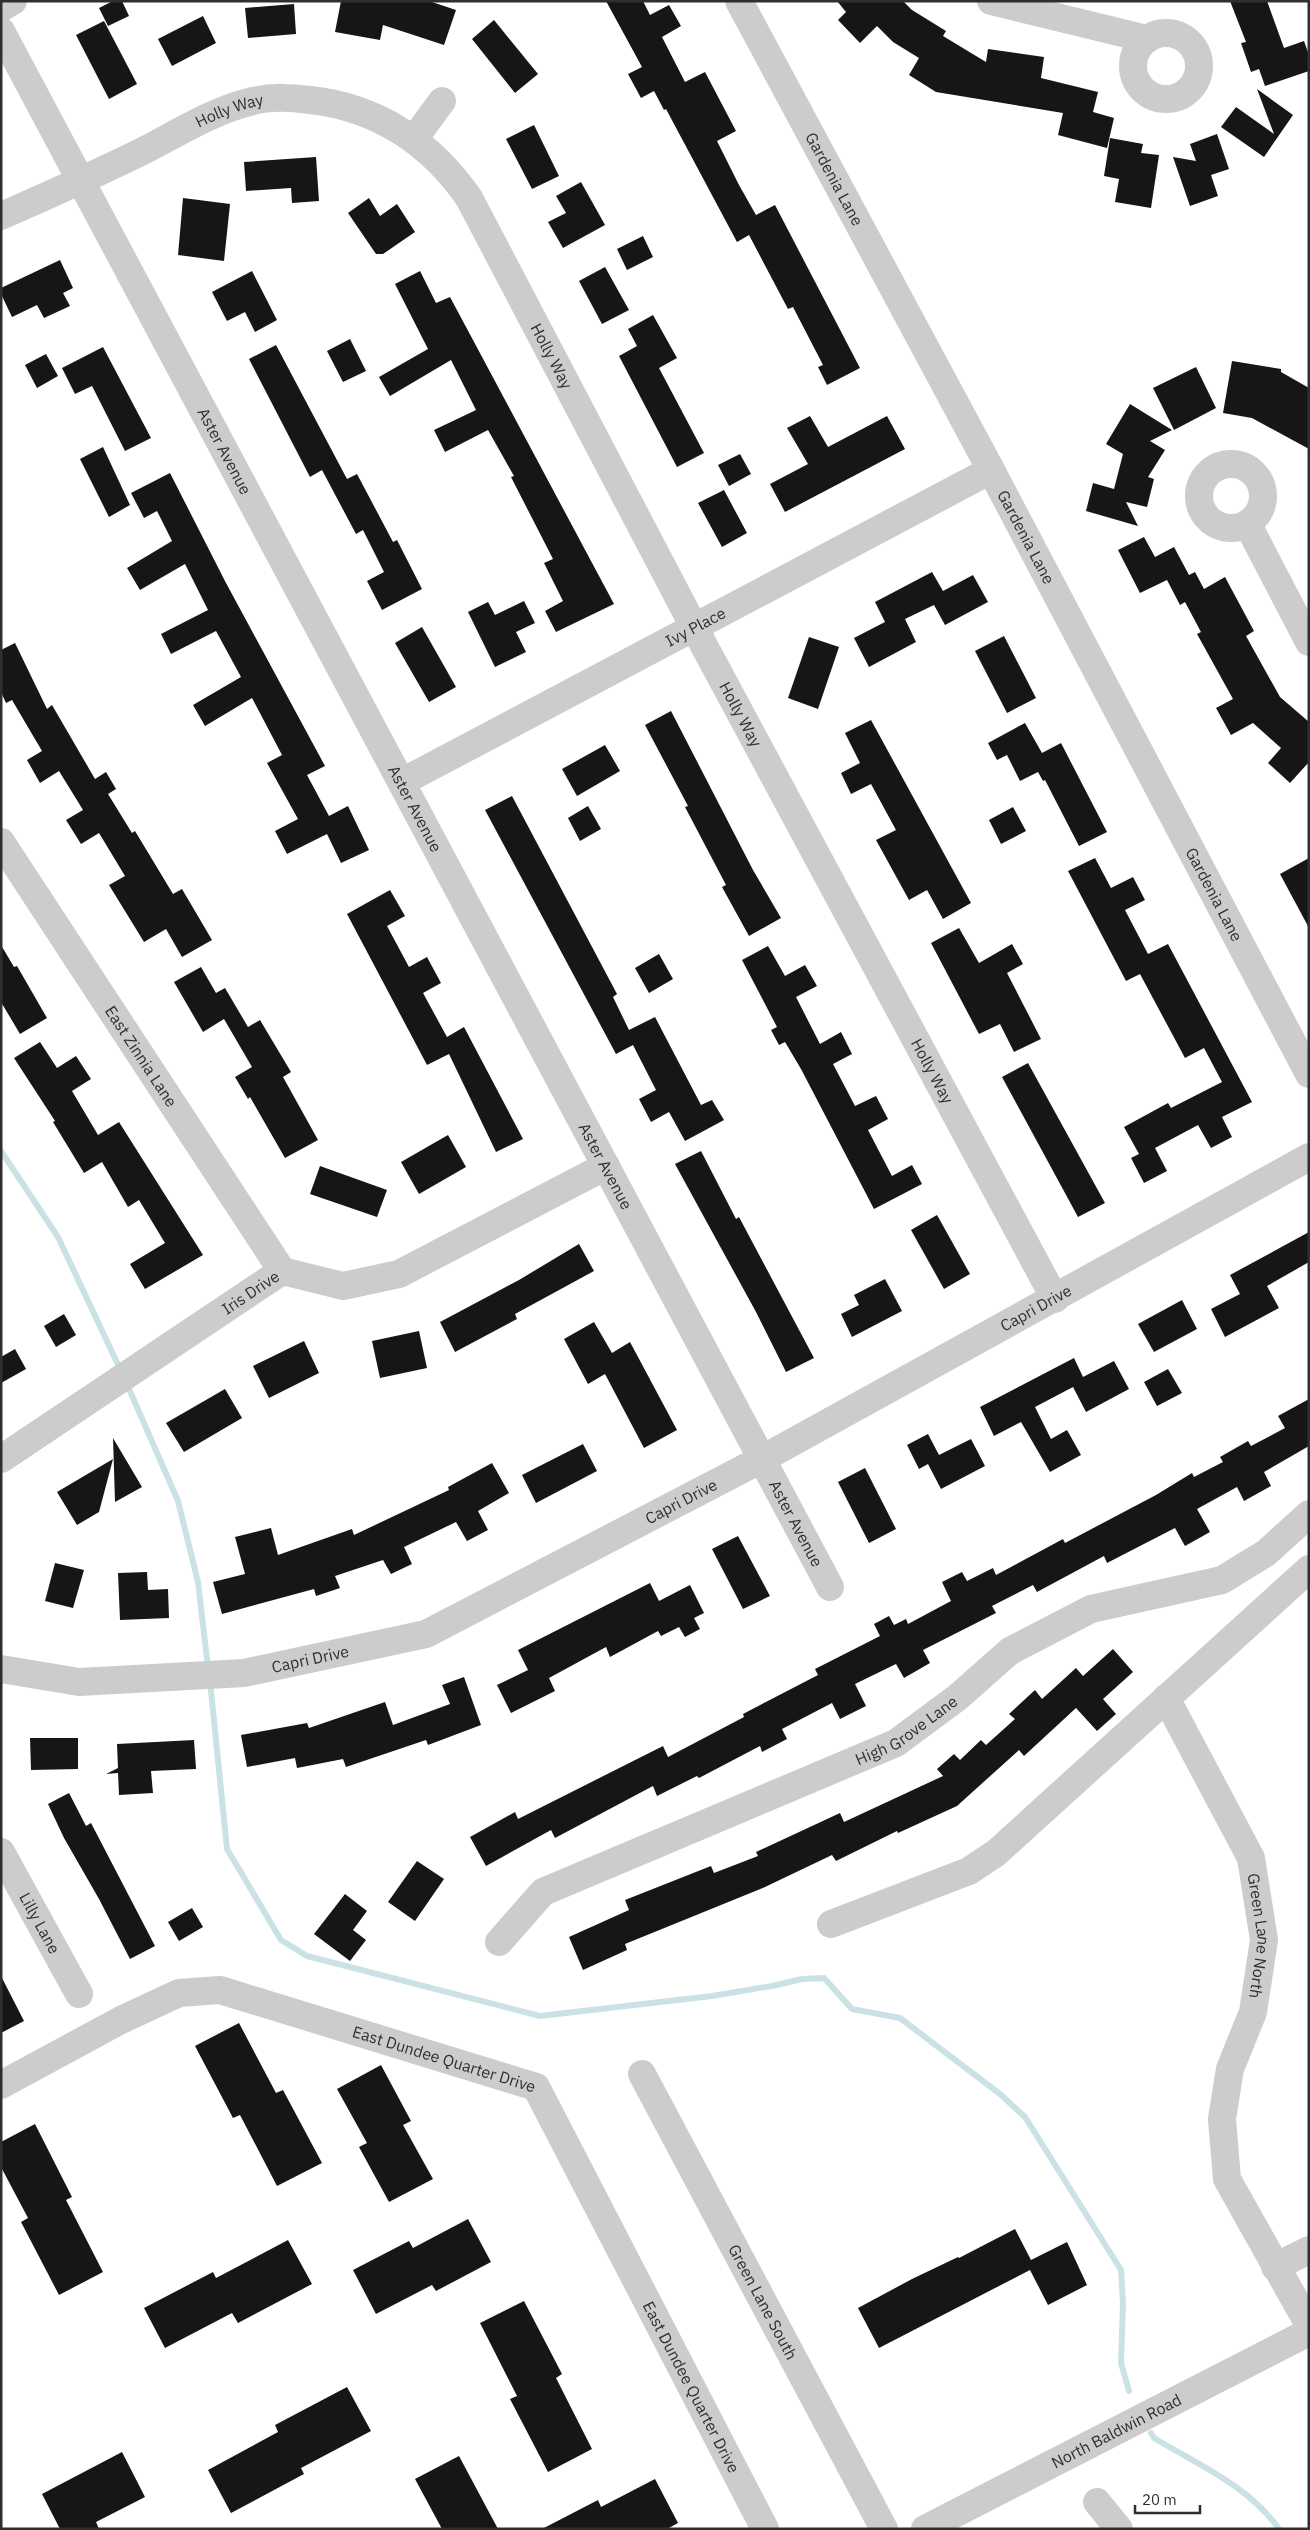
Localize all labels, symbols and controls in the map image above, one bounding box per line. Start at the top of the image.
street label: Holly Way [192,89,265,132]
street label: Gardenia Lane [801,129,868,229]
street label: Holly Way [527,320,577,392]
street label: Aster Avenue [194,404,256,498]
street label: Gardenia Lane [993,486,1059,587]
street label: Ivy Place [662,602,729,651]
street label: Holly Way [715,678,767,750]
street label: Aster Avenue [384,762,447,856]
street label: Gardenia Lane [1181,844,1247,945]
street label: East Zinnia Lane [101,1002,182,1111]
street label: Holly Way [907,1035,958,1107]
street label: Aster Avenue [574,1119,637,1213]
street label: Iris Drive [218,1266,283,1319]
street label: Capri Drive [997,1280,1075,1336]
street label: Capri Drive [642,1474,721,1528]
street label: Aster Avenue [765,1477,827,1570]
street label: Capri Drive [270,1641,351,1677]
street label: High Grove Lane [852,1691,961,1769]
street label: Green Lane North [1244,1872,1274,2000]
street label: Lilly Lane [15,1889,65,1957]
street label: East Dundee Quarter Drive [350,2021,538,2096]
street label: Green Lane South [724,2241,802,2363]
street label: East Dundee Quarter Drive [639,2298,744,2476]
street label: North Baldwin Road [1048,2389,1185,2472]
scale bar [1135,2482,1200,2514]
text: 20 m [1142,2490,1177,2509]

